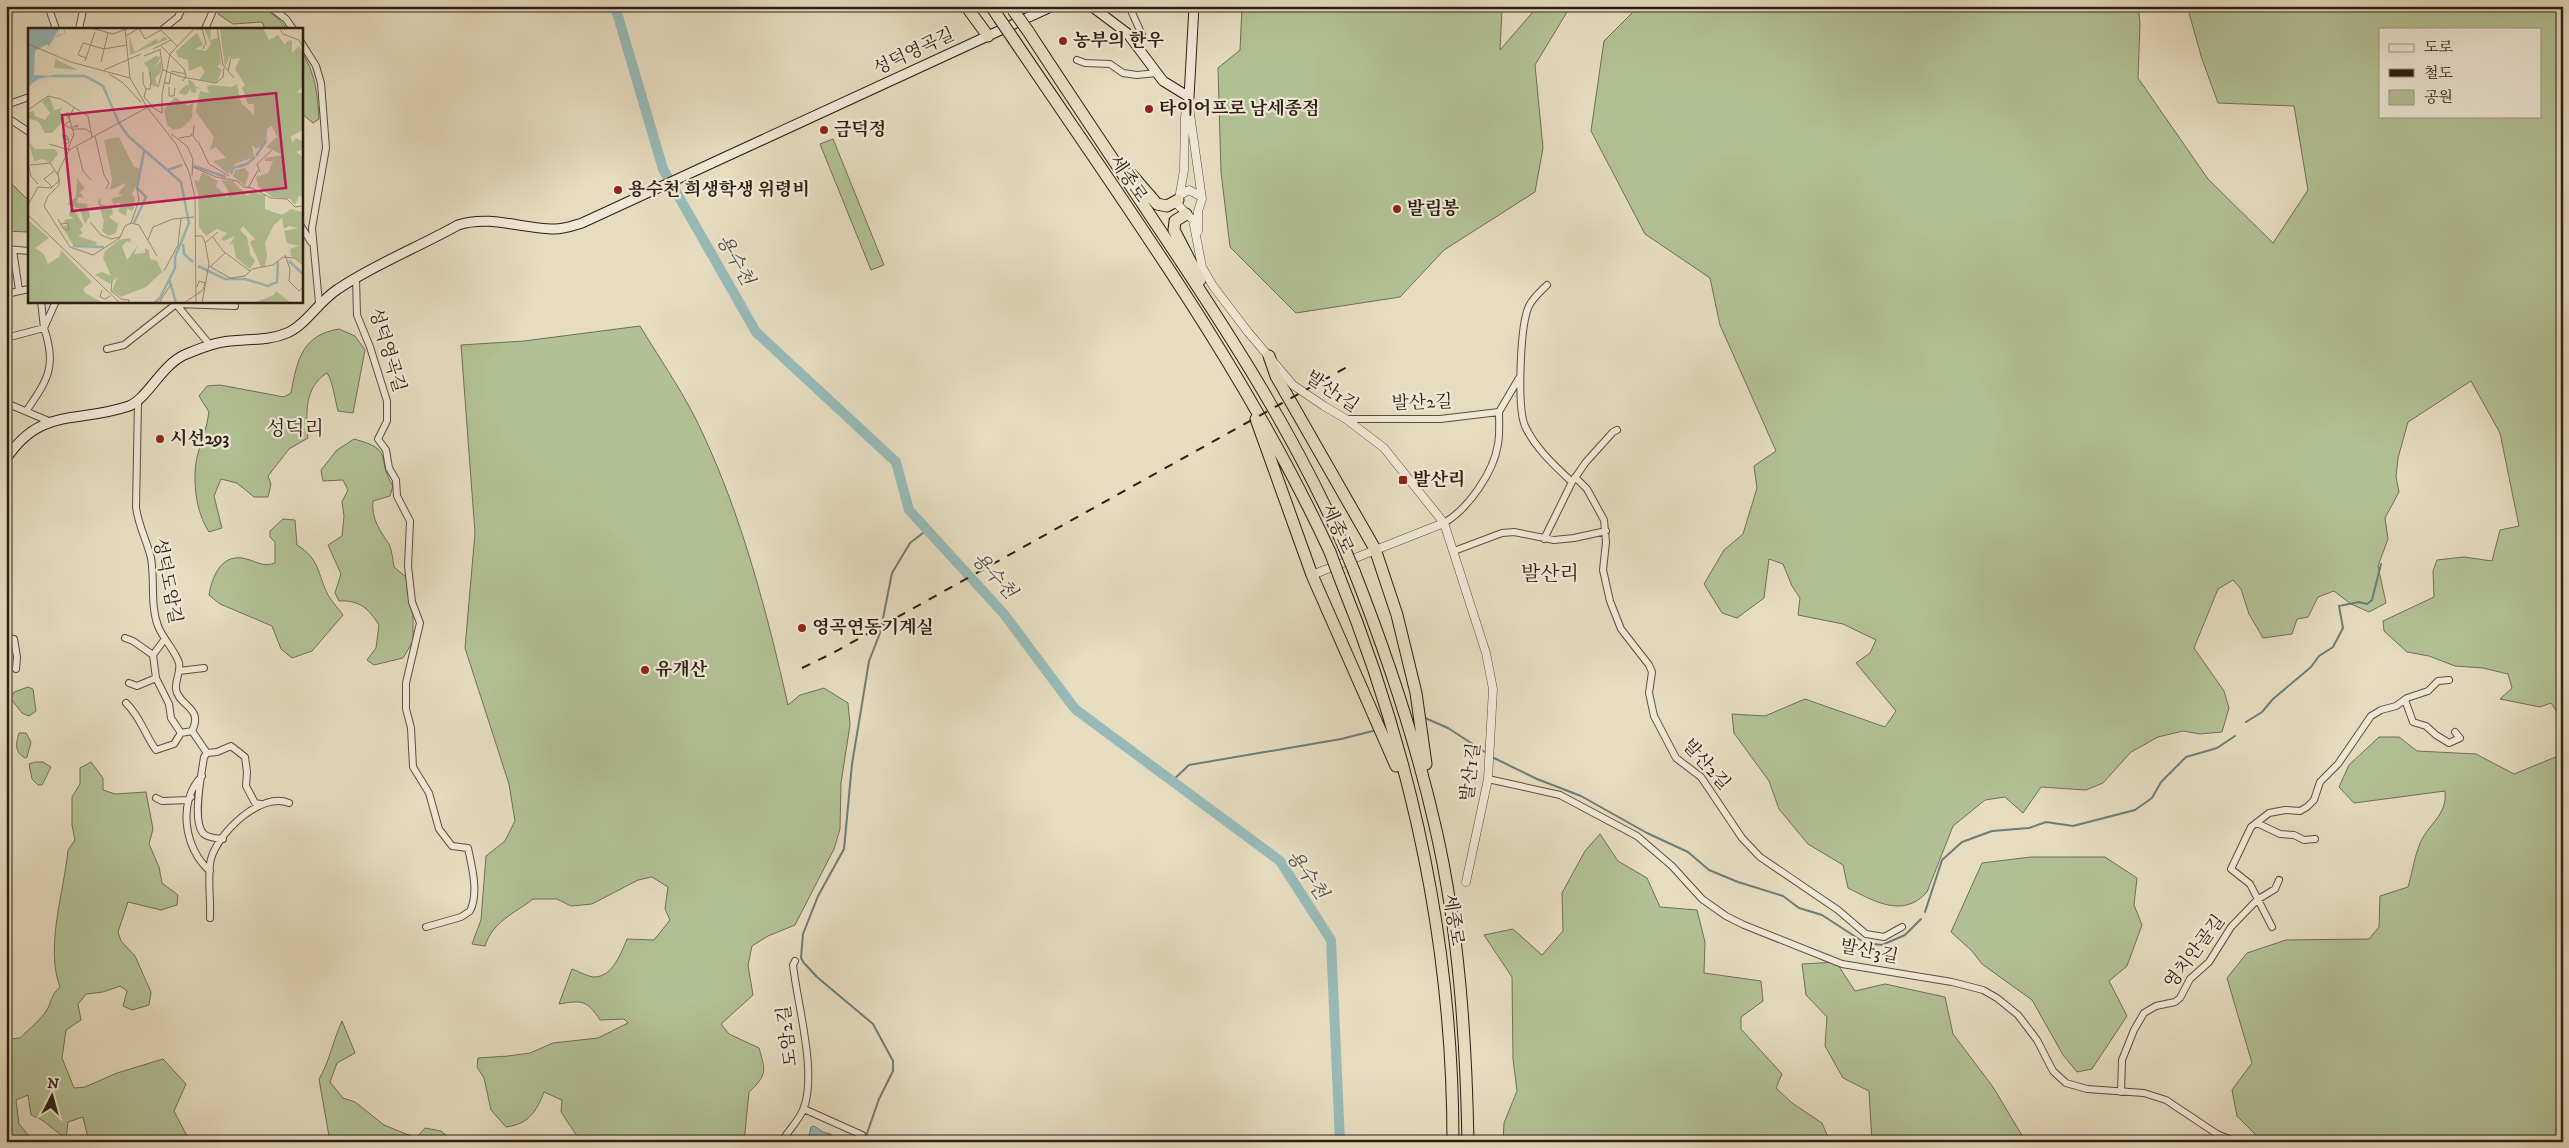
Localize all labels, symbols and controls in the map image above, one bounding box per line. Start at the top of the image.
street label: 성덕영곡길 [870,24,958,80]
inset map [28,28,302,302]
legend [2379,28,2542,118]
place label: 농부의 한우 [1073,30,1164,52]
marker: 농부의 한우 [1057,35,1069,47]
text: 도로 [2424,38,2453,57]
text: 철도 [2424,64,2453,83]
text: 공원 [2424,88,2453,107]
place label: 타이어프로 남세종점 [1159,98,1319,120]
marker: 타이어프로 남세종점 [1143,103,1155,115]
place label: 금덕정 [834,119,886,141]
marker: 금덕정 [818,124,830,136]
street label: 세종로 [1104,151,1152,207]
place label: 용수천 희생학생 위령비 [628,179,810,201]
marker: 용수천 희생학생 위령비 [612,184,624,196]
place label: 발림봉 [1407,198,1460,220]
marker: 발림봉 [1391,203,1403,215]
water label: 용수천 [711,230,760,291]
street label: 성덕영곡길 [364,305,410,395]
street label: 발산1길 [1301,366,1363,418]
street label: 발산2길 [1391,391,1453,415]
district label: 성덕리 [266,417,324,442]
place label: 시선293 [170,428,230,450]
marker: 시선293 [154,433,166,445]
place label: 발산리 [1413,469,1465,491]
marker: 발산리 [1397,474,1409,486]
street label: 세종로 [1316,501,1358,557]
street label: 성덕도암길 [148,536,186,626]
water label: 용수천 [967,548,1022,605]
district label: 발산리 [1521,562,1579,587]
place label: 영곡연동기계실 [812,617,934,639]
marker: 영곡연동기계실 [796,622,808,634]
place label: 유개산 [655,659,708,681]
marker: 유개산 [639,664,651,676]
street label: 발산2길 [1677,735,1735,795]
street label: 발산1길 [1457,741,1485,803]
water label: 용수천 [1282,846,1333,905]
street label: 세종로 [1438,893,1468,947]
street label: 영치안골길 [2160,911,2230,993]
street label: 발산3길 [1838,936,1900,968]
street label: 도암2길 [773,1004,803,1068]
north arrow [28,1070,78,1120]
text: N [47,1075,60,1094]

